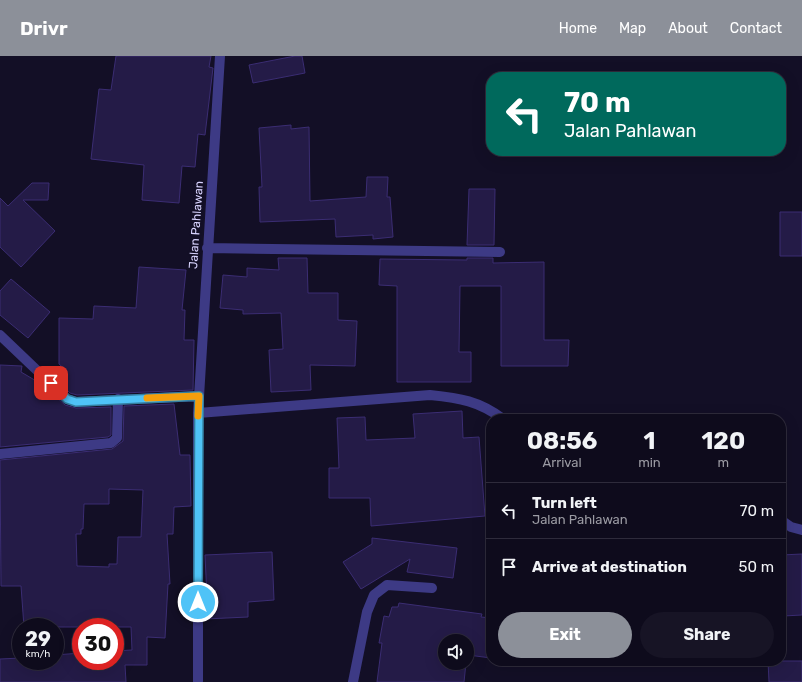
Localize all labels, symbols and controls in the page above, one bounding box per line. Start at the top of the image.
text: Drivr [20,17,68,40]
text: Home [559,20,597,37]
text: Map [619,20,646,37]
text: About [668,20,708,37]
text: Contact [730,20,782,37]
text: 70 m [564,86,631,119]
icon: left [498,88,550,140]
text: Jalan Pahlawan [564,120,696,142]
street label: Jalan Pahlawan [186,180,206,270]
pin [34,366,68,400]
icon: arrive [40,372,62,394]
text: 08:56 [527,427,597,455]
text: 1 [643,427,655,455]
text: 120 [701,427,745,455]
text: Arrival [543,455,582,470]
text: min [638,455,661,470]
text: m [718,455,729,470]
text: Turn left [532,494,597,512]
icon: left [498,500,520,522]
text: 70 m [740,502,774,520]
text: Jalan Pahlawan [532,512,628,527]
icon: arrive [498,556,520,578]
text: Arrive at destination [532,558,687,576]
text: 50 m [739,558,774,576]
position arrow [177,581,219,623]
button: Exit [498,612,632,658]
button: Share [640,612,774,658]
speed limit sign: 30 [72,618,124,670]
text: 29 [25,627,51,651]
map controls [438,634,474,670]
button: sound [438,634,474,670]
text: km/h [26,648,50,660]

